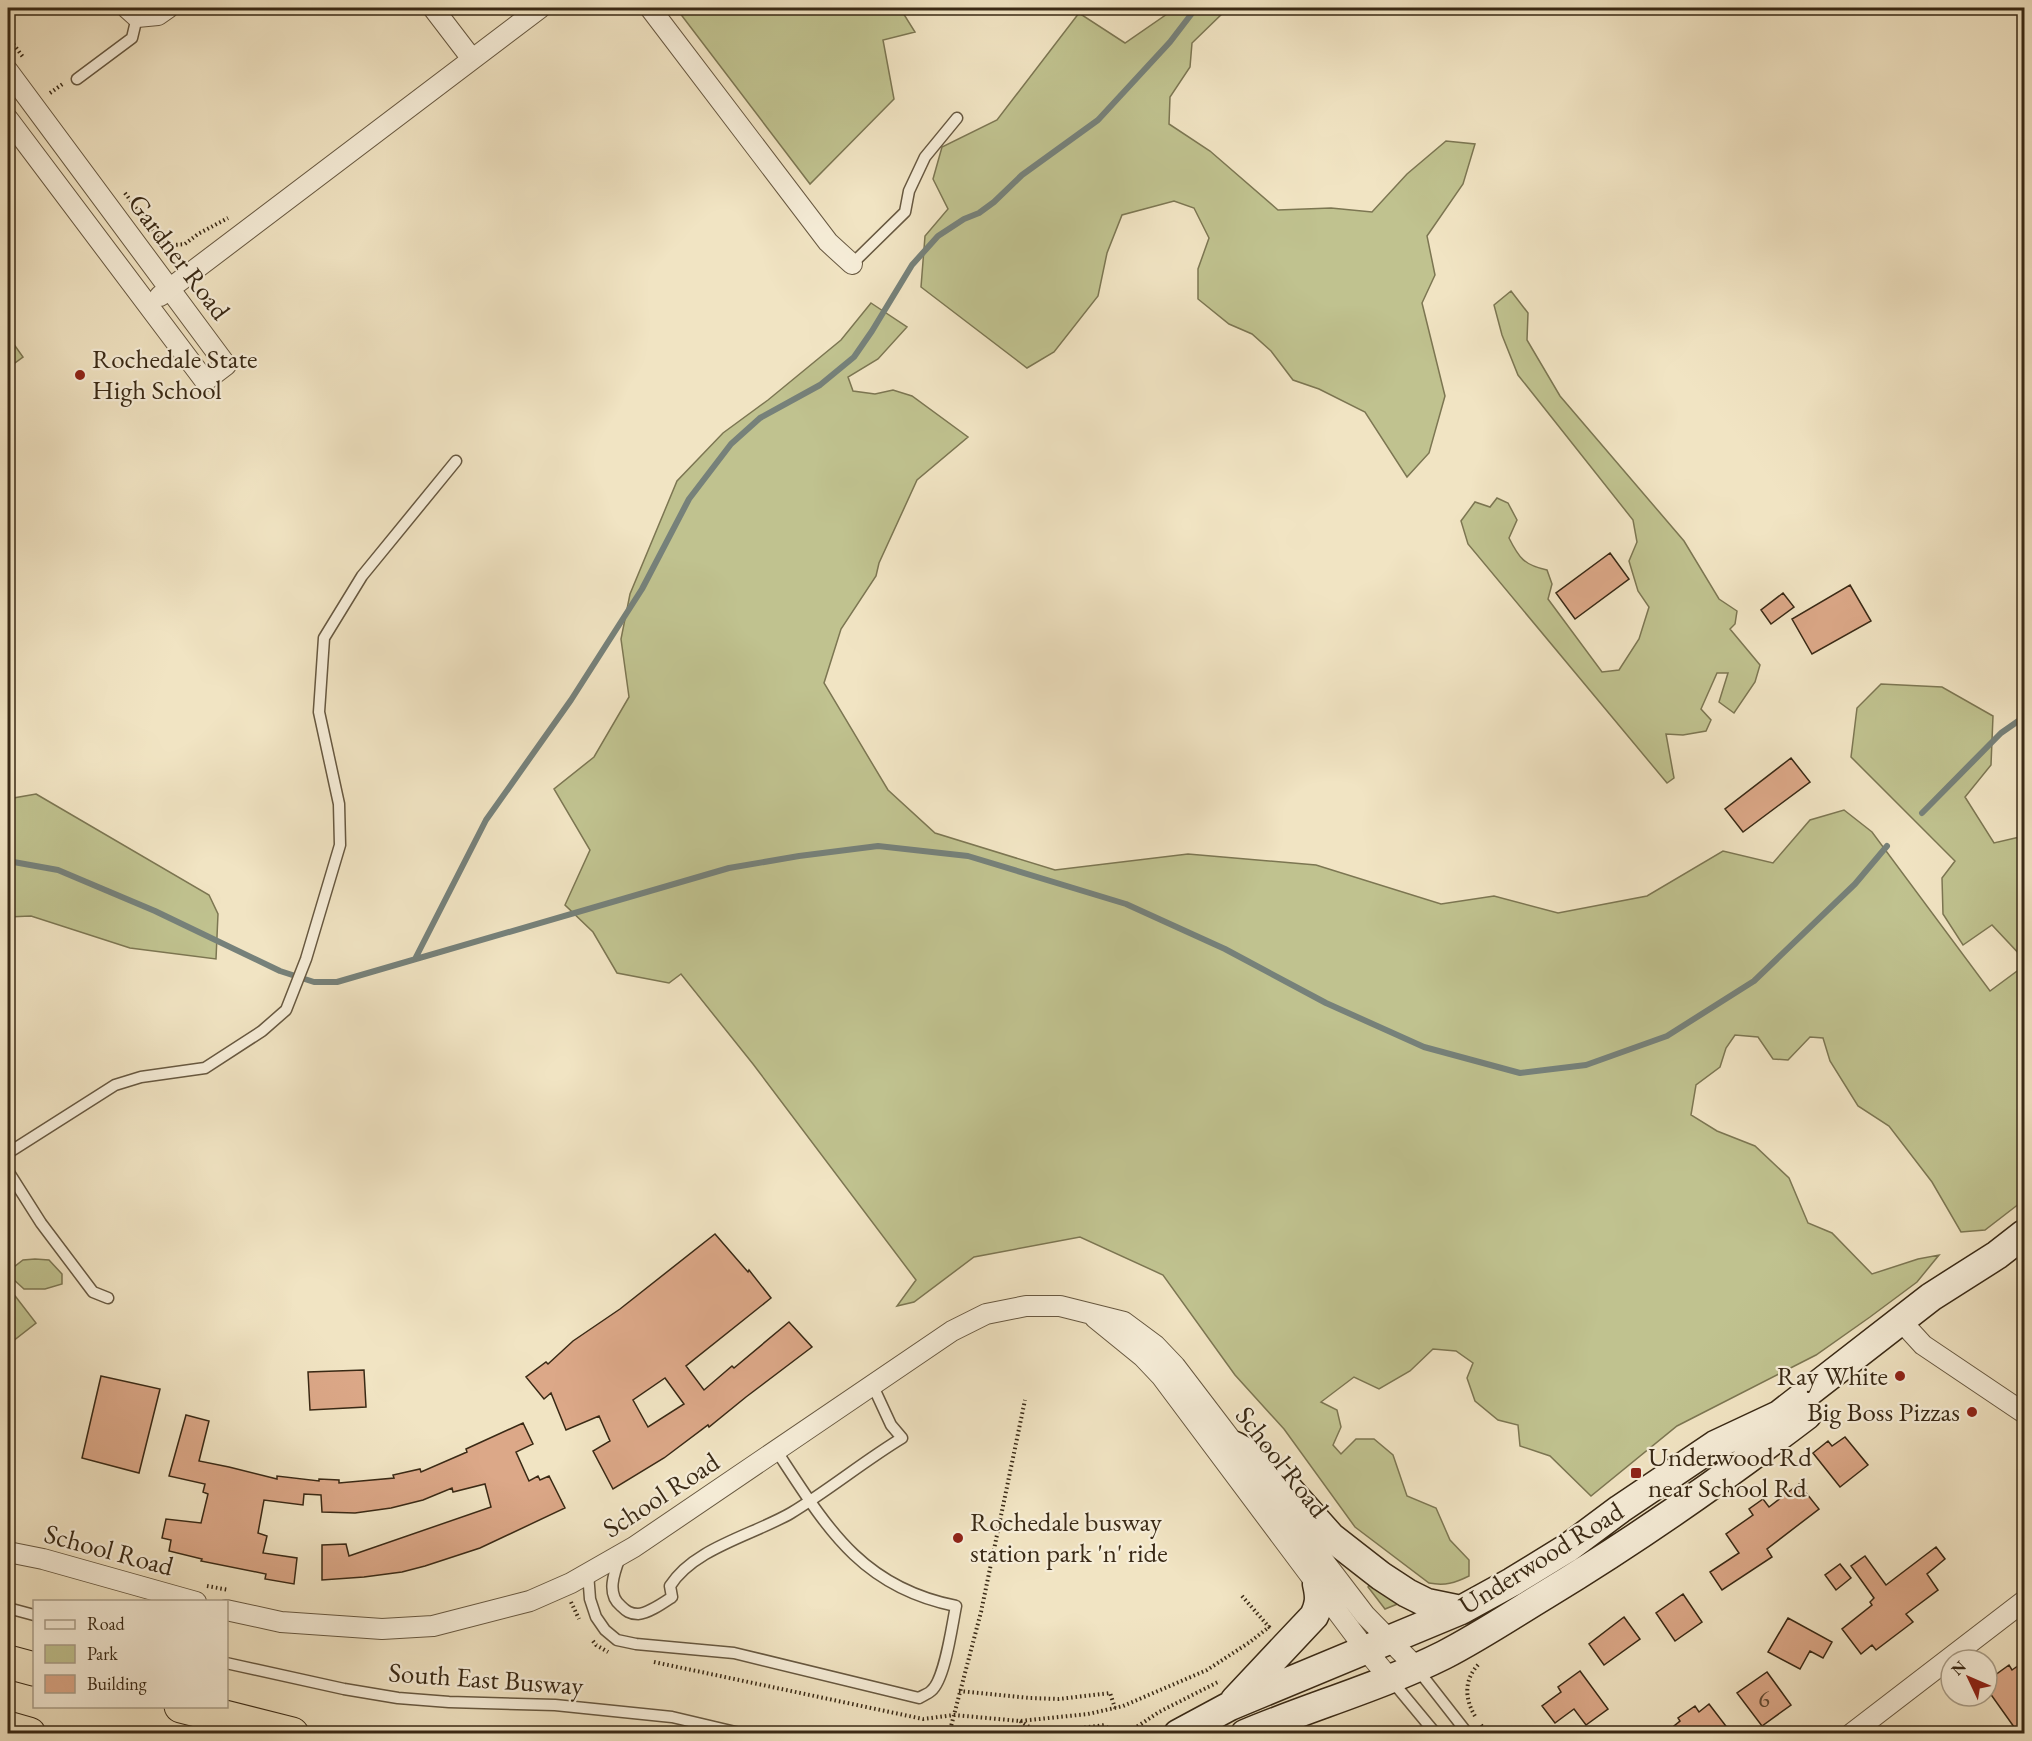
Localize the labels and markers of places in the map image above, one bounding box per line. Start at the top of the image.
place label: Rochedale State High School [92,341,257,407]
marker: Rochedale State High School [73,368,87,382]
place label: Ray White [1777,1358,1888,1393]
marker: Ray White [1893,1369,1907,1383]
place label: Big Boss Pizzas [1807,1394,1960,1429]
marker: Big Boss Pizzas [1965,1405,1979,1419]
place label: Underwood Rd near School Rd [1648,1439,1812,1505]
marker: Underwood Rd near School Rd [1629,1466,1643,1480]
place label: Rochedale busway station park 'n' ride [970,1504,1168,1570]
marker: Rochedale busway station park 'n' ride [951,1531,965,1545]

